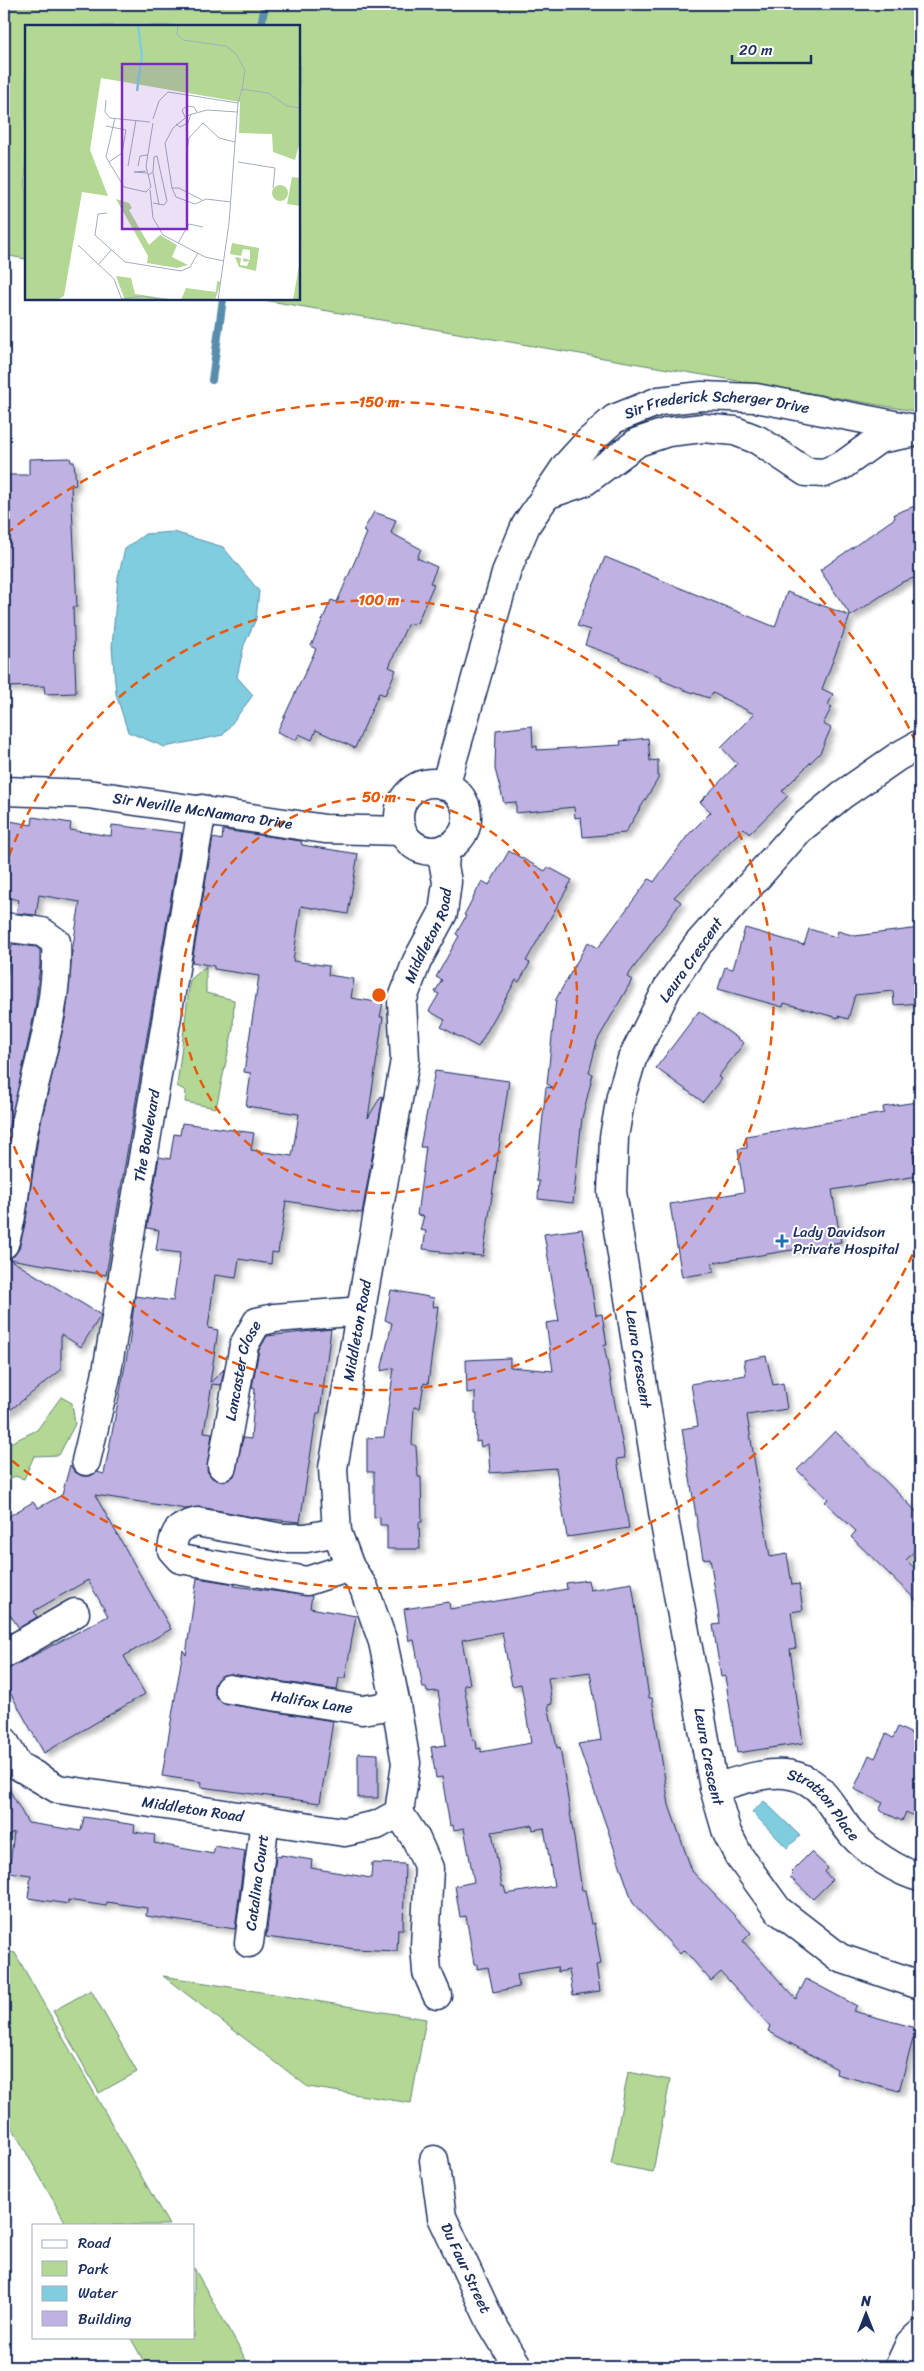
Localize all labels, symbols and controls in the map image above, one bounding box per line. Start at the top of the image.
inset map [25,25,300,300]
scale bar [732,32,810,64]
text: 20 m [739,37,773,63]
street label: Sir Frederick Scherger Drive [620,383,812,427]
text: 150 m [359,389,400,415]
text: 100 m [359,587,400,613]
text: 50 m [362,784,397,810]
street label: Sir Neville McNamara Drive [111,785,294,837]
street label: Middleton Road [397,885,459,987]
street label: Leura Crescent [652,911,731,1008]
centre of rings [370,986,388,1004]
street label: The Boulevard [126,1086,168,1184]
place label: Lady Davidson Private Hospital [793,1219,900,1262]
marker: Lady Davidson Private Hospital [775,1234,789,1248]
street label: Middleton Road [336,1277,379,1383]
street label: Leura Crescent [618,1308,659,1411]
street label: Lancaster Close [217,1315,269,1423]
street label: Halifax Lane [269,1683,355,1721]
street label: Leura Crescent [686,1706,732,1809]
street label: Stratton Place [785,1761,866,1848]
street label: Middleton Road [140,1789,246,1830]
street label: Catalina Court [238,1832,276,1932]
street label: Du Faur Street [433,2218,498,2318]
legend [32,2224,195,2338]
text: Road [78,2230,111,2256]
text: Park [78,2256,109,2282]
text: Water [78,2280,118,2306]
north arrow [842,2288,892,2338]
text: N [860,2289,871,2314]
text: Building [78,2306,132,2332]

